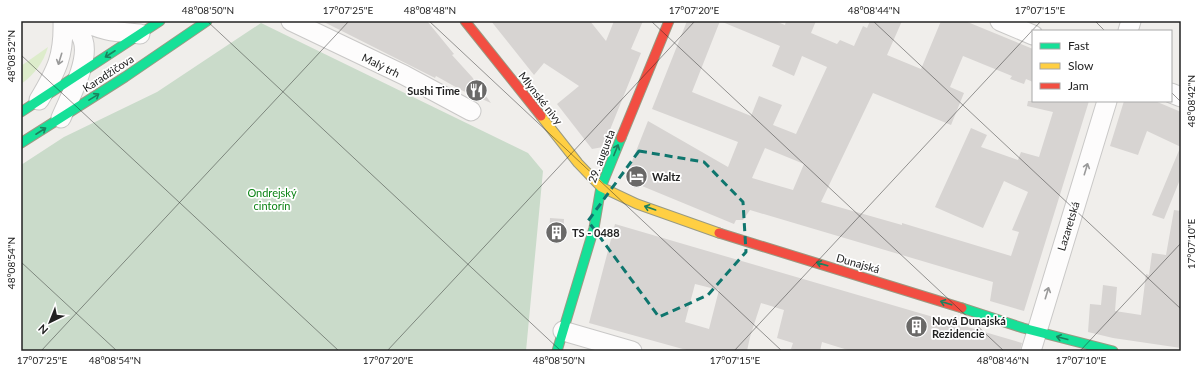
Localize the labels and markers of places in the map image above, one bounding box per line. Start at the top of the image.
restaurant icon: Sushi Time [463,77,489,103]
place label: Sushi Time [407,84,460,97]
hotel icon: Waltz [624,163,650,189]
place label: Waltz [652,170,680,183]
building icon: TS - 0488 [543,219,569,245]
place label: TS - 0488 [572,226,620,239]
building icon: Nová Dunajská Rezidencie [904,313,930,339]
place label: Nová Dunajská Rezidencie [932,314,1006,340]

